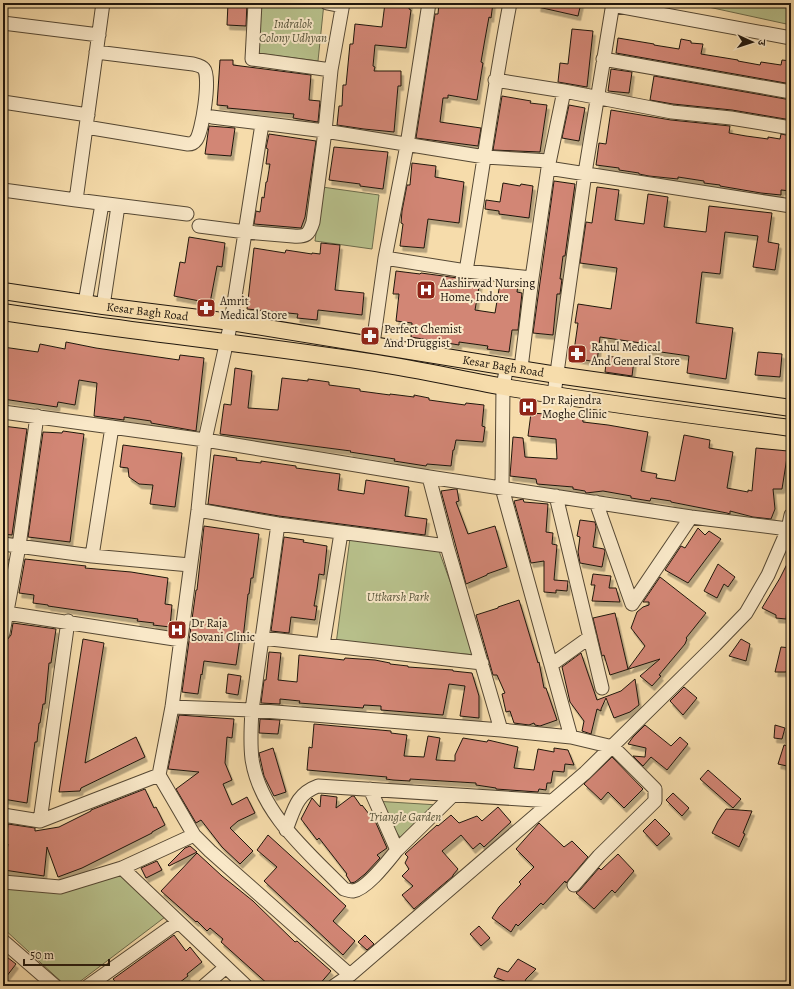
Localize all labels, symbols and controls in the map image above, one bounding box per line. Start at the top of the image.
park label: Indralok Colony Udhyan [259,16,327,46]
north arrow [732,22,772,62]
text: उ [754,38,769,47]
place label: Aashirwad Nursing Home, Indore [439,275,535,305]
hospital icon: Aashirwad Nursing Home, Indore [415,279,437,301]
place label: Amrit Medical Store [219,293,287,323]
pharmacy icon: Amrit Medical Store [195,297,217,319]
street label: Kesar Bagh Road [106,299,190,325]
place label: Perfect Chemist And Druggist [383,321,462,351]
pharmacy icon: Perfect Chemist And Druggist [359,325,381,347]
place label: Rahul Medical And General Store [590,339,680,369]
pharmacy icon: Rahul Medical And General Store [566,343,588,365]
street label: Kesar Bagh Road [461,352,546,381]
place label: Dr Rajendra Moghe Clinic [542,392,607,422]
hospital icon: Dr Rajendra Moghe Clinic [517,396,539,418]
park label: Uttkarsh Park [367,589,430,605]
place label: Dr Raja Sovani Clinic [191,615,255,645]
hospital icon: Dr Raja Sovani Clinic [166,619,188,641]
park label: Triangle Garden [369,809,441,825]
scale bar [24,941,109,967]
text: 50 m [30,947,54,963]

